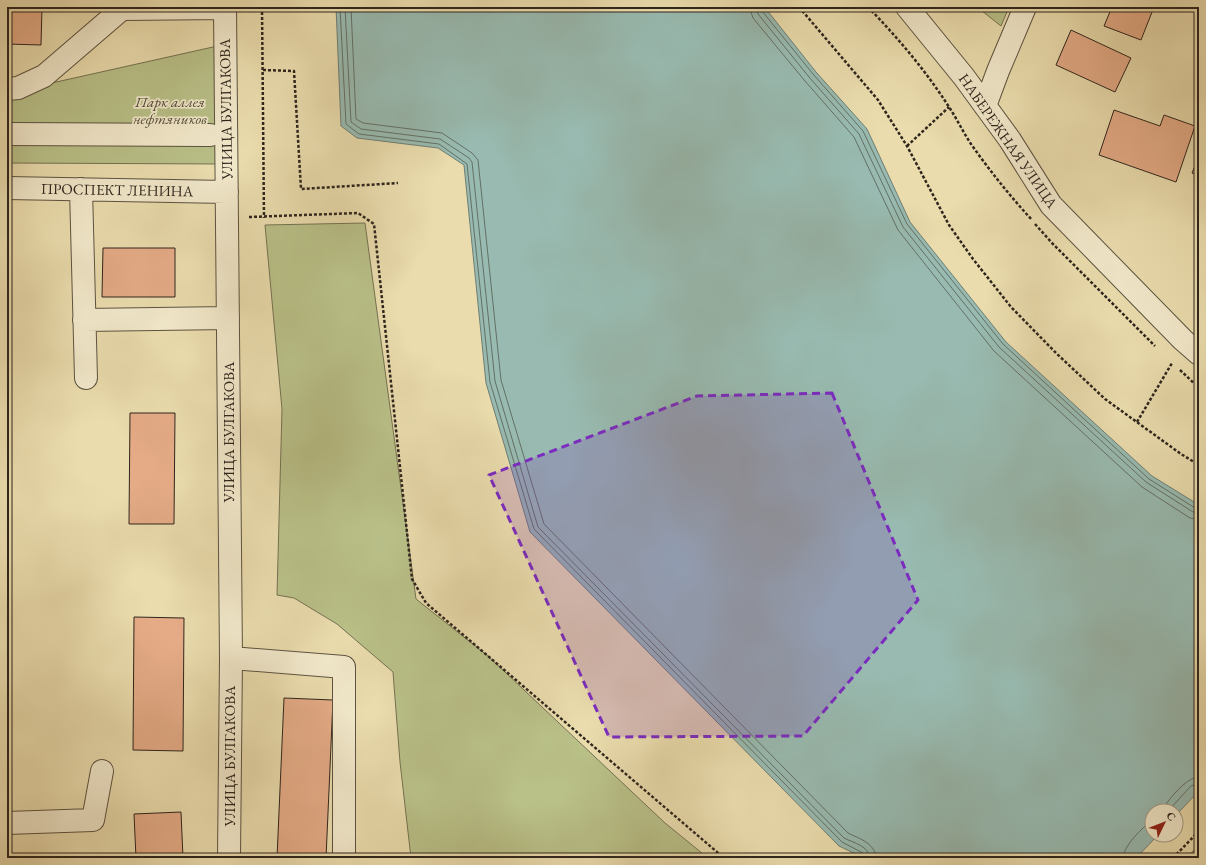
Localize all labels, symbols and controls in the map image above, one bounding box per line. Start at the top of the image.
street label: УЛИЦА БУЛГАКОВА [215,38,236,181]
street label: НАБЕРЕЖНАЯ УЛИЦА [955,70,1062,212]
park label: Парк аллея нефтяников [133,92,207,128]
street label: ПРОСПЕКТ ЛЕНИНА [41,179,194,200]
street label: УЛИЦА БУЛГАКОВА [219,361,238,503]
street label: УЛИЦА БУЛГАКОВА [220,685,239,827]
north arrow [1144,803,1184,843]
text: С [1164,809,1179,824]

